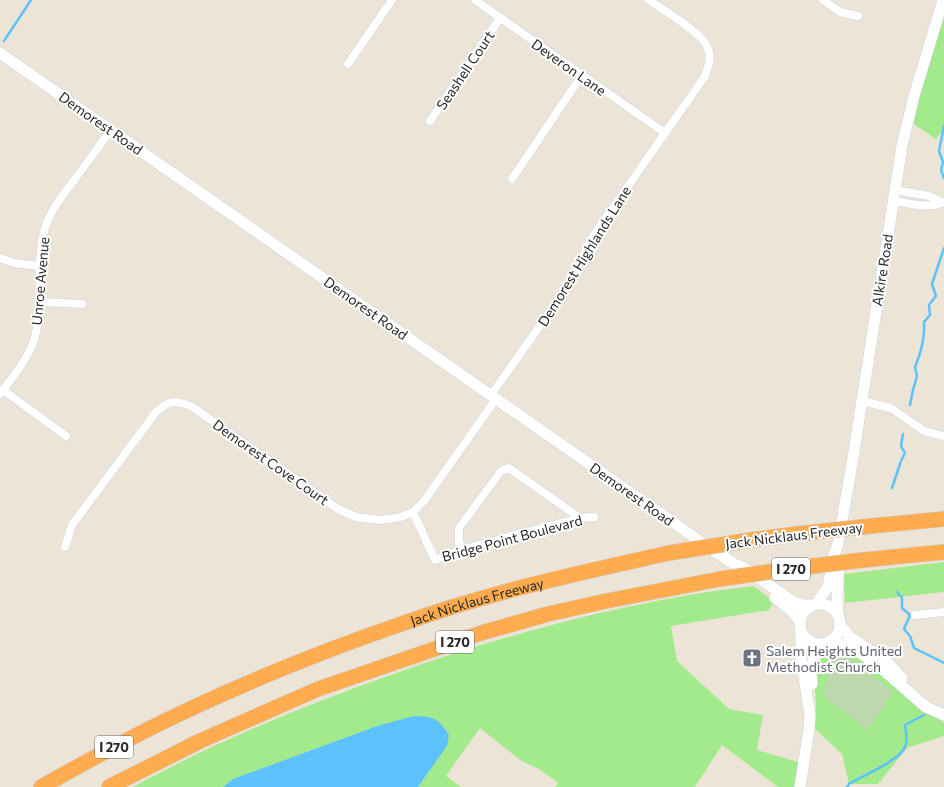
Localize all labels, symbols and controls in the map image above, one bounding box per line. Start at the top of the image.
street label: Seashell Court [432,27,498,113]
street label: Deveron Lane [528,35,610,99]
street label: Demorest Road [56,88,146,158]
street label: Demorest Highlands Lane [534,183,634,329]
street label: Alkire Road [868,233,896,307]
street label: Unroe Avenue [28,236,52,326]
street label: Demorest Road [321,273,411,343]
street label: Demorest Cove Court [210,416,332,509]
street label: Demorest Road [587,459,677,529]
street label: Bridge Point Boulevard [440,511,584,565]
street label: Jack Nicklaus Freeway [724,518,864,552]
road number: I 270 [772,558,810,580]
street label: Jack Nicklaus Freeway [408,574,545,629]
road number: I 270 [436,631,474,653]
place label: Salem Heights United Methodist Church [766,642,902,675]
church icon: Salem Heights United Methodist Church [741,647,763,669]
road number: I 270 [95,736,133,758]

